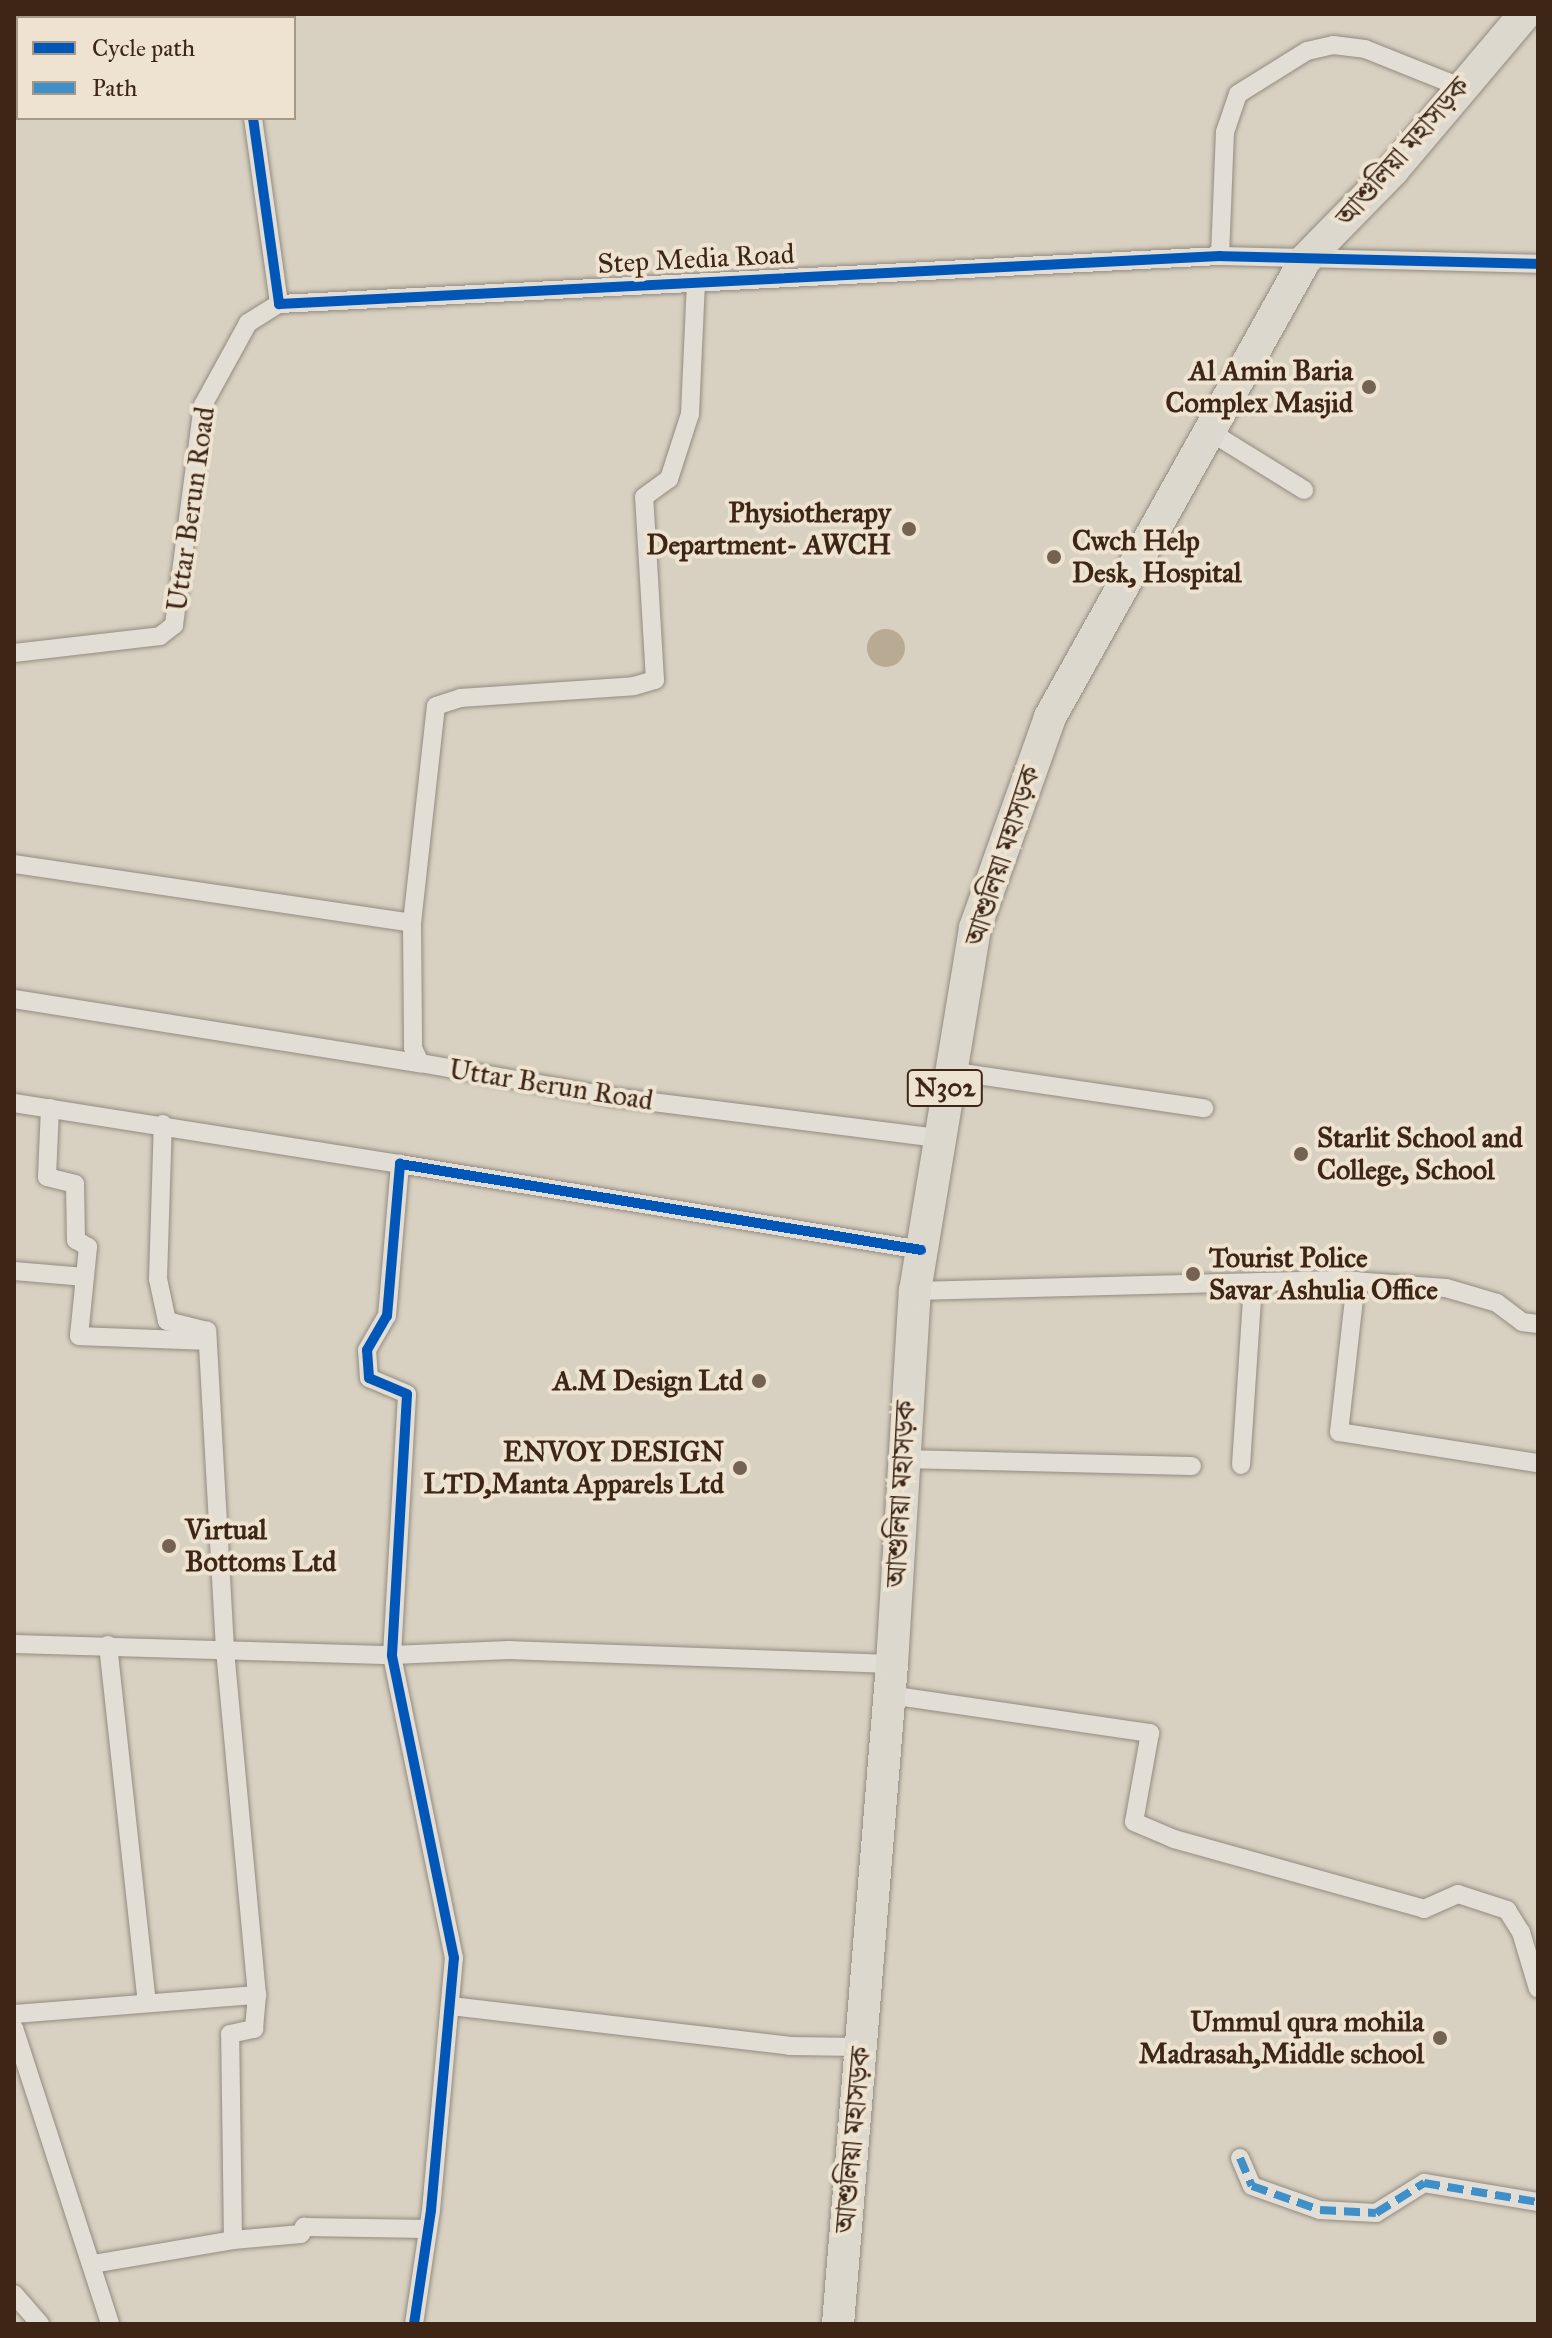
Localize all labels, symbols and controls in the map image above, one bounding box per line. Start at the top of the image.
legend [16,16,296,120]
text: Cycle path [92,33,195,63]
street label: আশুলিয়া মহাসড়ক [1329,70,1477,234]
text: Path [92,73,137,103]
street label: Step Media Road [597,237,795,281]
place label: Al Amin Baria Complex Masjid [1165,354,1353,420]
marker: Al Amin Baria Complex Masjid [1360,378,1378,396]
street label: Uttar Berun Road [160,405,222,613]
place label: Physiotherapy Department- AWCH [646,496,891,562]
marker: Physiotherapy Department- AWCH [898,518,920,540]
place label: Cwch Help Desk, Hospital [1072,524,1242,590]
marker: Cwch Help Desk, Hospital [1043,546,1065,568]
street label: আশুলিয়া মহাসড়ক [958,762,1048,950]
street label: Uttar Berun Road [447,1052,655,1118]
road number: N302 [905,1066,985,1110]
place label: Starlit School and College, School [1317,1121,1523,1187]
marker: Starlit School and College, School [1292,1145,1310,1163]
place label: Tourist Police Savar Ashulia Office [1209,1241,1438,1307]
marker: Tourist Police Savar Ashulia Office [1184,1265,1202,1283]
place label: A.M Design Ltd [553,1364,743,1398]
marker: A.M Design Ltd [750,1372,768,1390]
street label: আশুলিয়া মহাসড়ক [879,1400,923,1588]
place label: ENVOY DESIGN LTD,Manta Apparels Ltd [424,1435,724,1501]
marker: ENVOY DESIGN LTD,Manta Apparels Ltd [731,1459,749,1477]
place label: Virtual Bottoms Ltd [185,1513,336,1579]
marker: Virtual Bottoms Ltd [160,1537,178,1555]
place label: Ummul qura mohila Madrasah,Middle school [1139,2005,1424,2071]
marker: Ummul qura mohila Madrasah,Middle school [1431,2029,1449,2047]
street label: আশুলিয়া মহাসড়ক [828,2045,878,2235]

